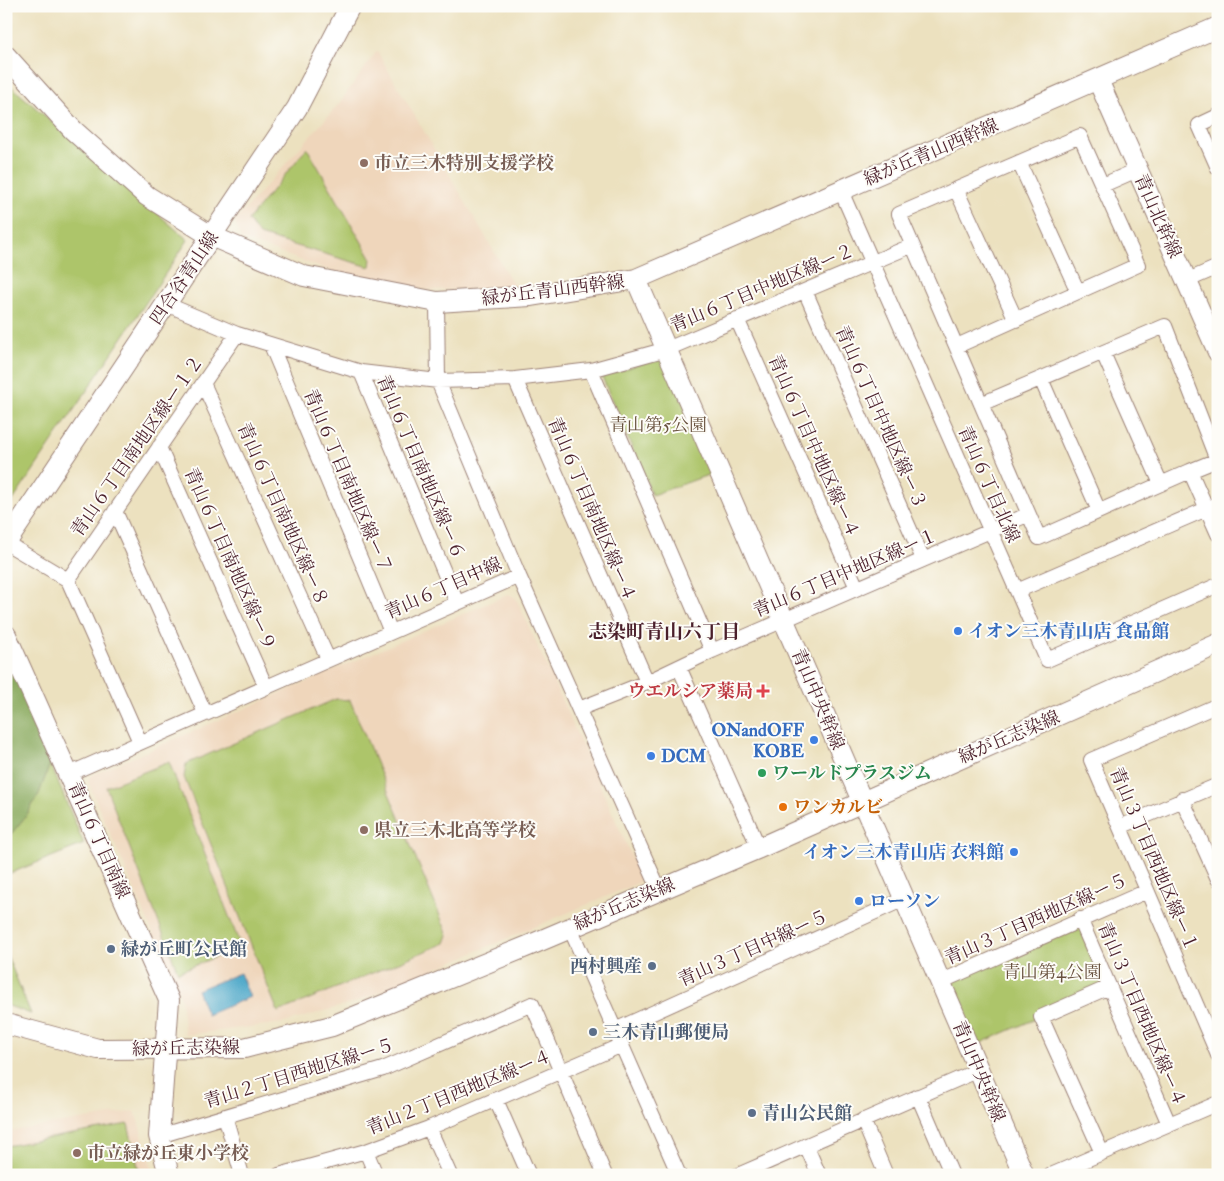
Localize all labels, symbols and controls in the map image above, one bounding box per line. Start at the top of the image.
street label: 緑が丘青山西幹線 [860,114,1002,191]
place label: 市立三木特別支援学校 [374,152,554,175]
marker: 市立三木特別支援学校 [358,157,370,169]
street label: 青山北幹線 [1129,170,1186,262]
street label: 四合谷青山線 [145,227,224,329]
street label: 青山６丁目中地区線ー２ [667,239,858,338]
street label: 緑が丘青山西幹線 [480,270,626,311]
street label: 青山６丁目中地区線ー３ [830,322,931,512]
street label: 青山６丁目南地区線ー１２ [66,351,209,541]
street label: 青山６丁目中地区線ー４ [763,351,864,541]
street label: 青山６丁目南地区線ー６ [371,372,470,563]
street label: 青山６丁目南地区線ー７ [298,386,397,577]
street label: 青山６丁目南地区線ー４ [542,414,641,605]
park label: 青山第5公園 [609,414,707,437]
street label: 青山６丁目南地区線ー８ [232,419,333,609]
street label: 青山６丁目北線 [952,422,1025,546]
street label: 青山６丁目南地区線ー９ [179,464,280,654]
street label: 青山６丁目中地区線ー１ [750,524,941,623]
street label: 青山６丁目中線 [381,552,505,625]
district label: 志染町青山六丁目 [588,620,740,644]
place label: イオン三木青山店 食品館 [968,620,1169,643]
marker: イオン三木青山店 食品館 [952,625,964,637]
street label: 青山中央幹線 [786,645,849,753]
place label: ウエルシア薬局 [627,680,753,703]
marker: ウエルシア薬局 [757,685,769,697]
street label: 緑が丘志染線 [955,706,1063,769]
place label: ONandOFF KOBE [711,719,805,763]
marker: ONandOFF KOBE [808,734,820,746]
place label: DCM [661,745,707,768]
marker: DCM [645,750,657,762]
place label: ワールドプラスジム [772,762,932,785]
street label: 青山３丁目西地区線ー１ [1104,764,1203,955]
marker: ワールドプラスジム [756,767,768,779]
street label: 青山６丁目南線 [62,778,135,902]
place label: ワンカルビ [793,796,883,819]
marker: ワンカルビ [777,801,789,813]
place label: 県立三木北高等学校 [374,819,536,842]
marker: 県立三木北高等学校 [358,824,370,836]
place label: イオン三木青山店 衣料館 [803,841,1004,864]
marker: イオン三木青山店 衣料館 [1008,846,1020,858]
street label: 青山３丁目西地区線ー５ [941,869,1131,970]
street label: 緑が丘志染線 [570,873,678,936]
place label: ローソン [869,890,940,913]
marker: ローソン [853,895,865,907]
street label: 青山３丁目中線ー５ [675,905,832,992]
street label: 青山３丁目西地区線ー４ [1092,919,1191,1110]
place label: 緑が丘町公民館 [121,938,247,961]
marker: 緑が丘町公民館 [105,943,117,955]
place label: 西村興産 [570,955,642,978]
marker: 西村興産 [646,960,658,972]
park label: 青山第4公園 [1002,961,1102,984]
street label: 青山中央幹線 [947,1017,1010,1125]
place label: 三木青山郵便局 [603,1021,729,1044]
marker: 三木青山郵便局 [587,1026,599,1038]
street label: 青山２丁目西地区線ー５ [201,1034,397,1113]
street label: 緑が丘志染線 [132,1036,240,1061]
street label: 青山２丁目西地区線ー４ [363,1045,555,1140]
place label: 青山公民館 [762,1102,852,1125]
marker: 青山公民館 [746,1107,758,1119]
place label: 市立緑が丘東小学校 [87,1142,249,1165]
marker: 市立緑が丘東小学校 [71,1147,83,1159]

